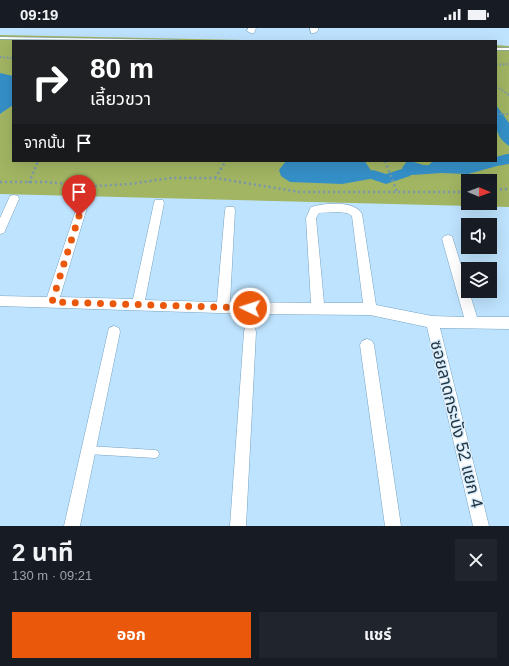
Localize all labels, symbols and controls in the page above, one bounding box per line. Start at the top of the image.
text: 09:19 [20,6,58,23]
text: 80 m [90,53,154,84]
icon: right [24,56,76,108]
text: เลี้ยวขวา [90,89,151,109]
icon: arrive [73,132,95,154]
text: จากนั้น [24,134,65,151]
north arrow [461,174,497,210]
map controls [461,174,497,298]
pin [62,175,96,216]
icon: arrive [68,181,90,203]
button: sound [461,218,497,254]
button: layers [461,262,497,298]
position arrow [229,287,271,329]
street label: ซอยลาดกระบัง 52 แยก 4 [426,338,487,510]
text: 2 นาที [12,539,73,566]
button: close [455,539,497,581]
text: 130 m · 09:21 [12,568,92,583]
button: ออก [12,612,251,658]
button: แชร์ [259,612,497,658]

